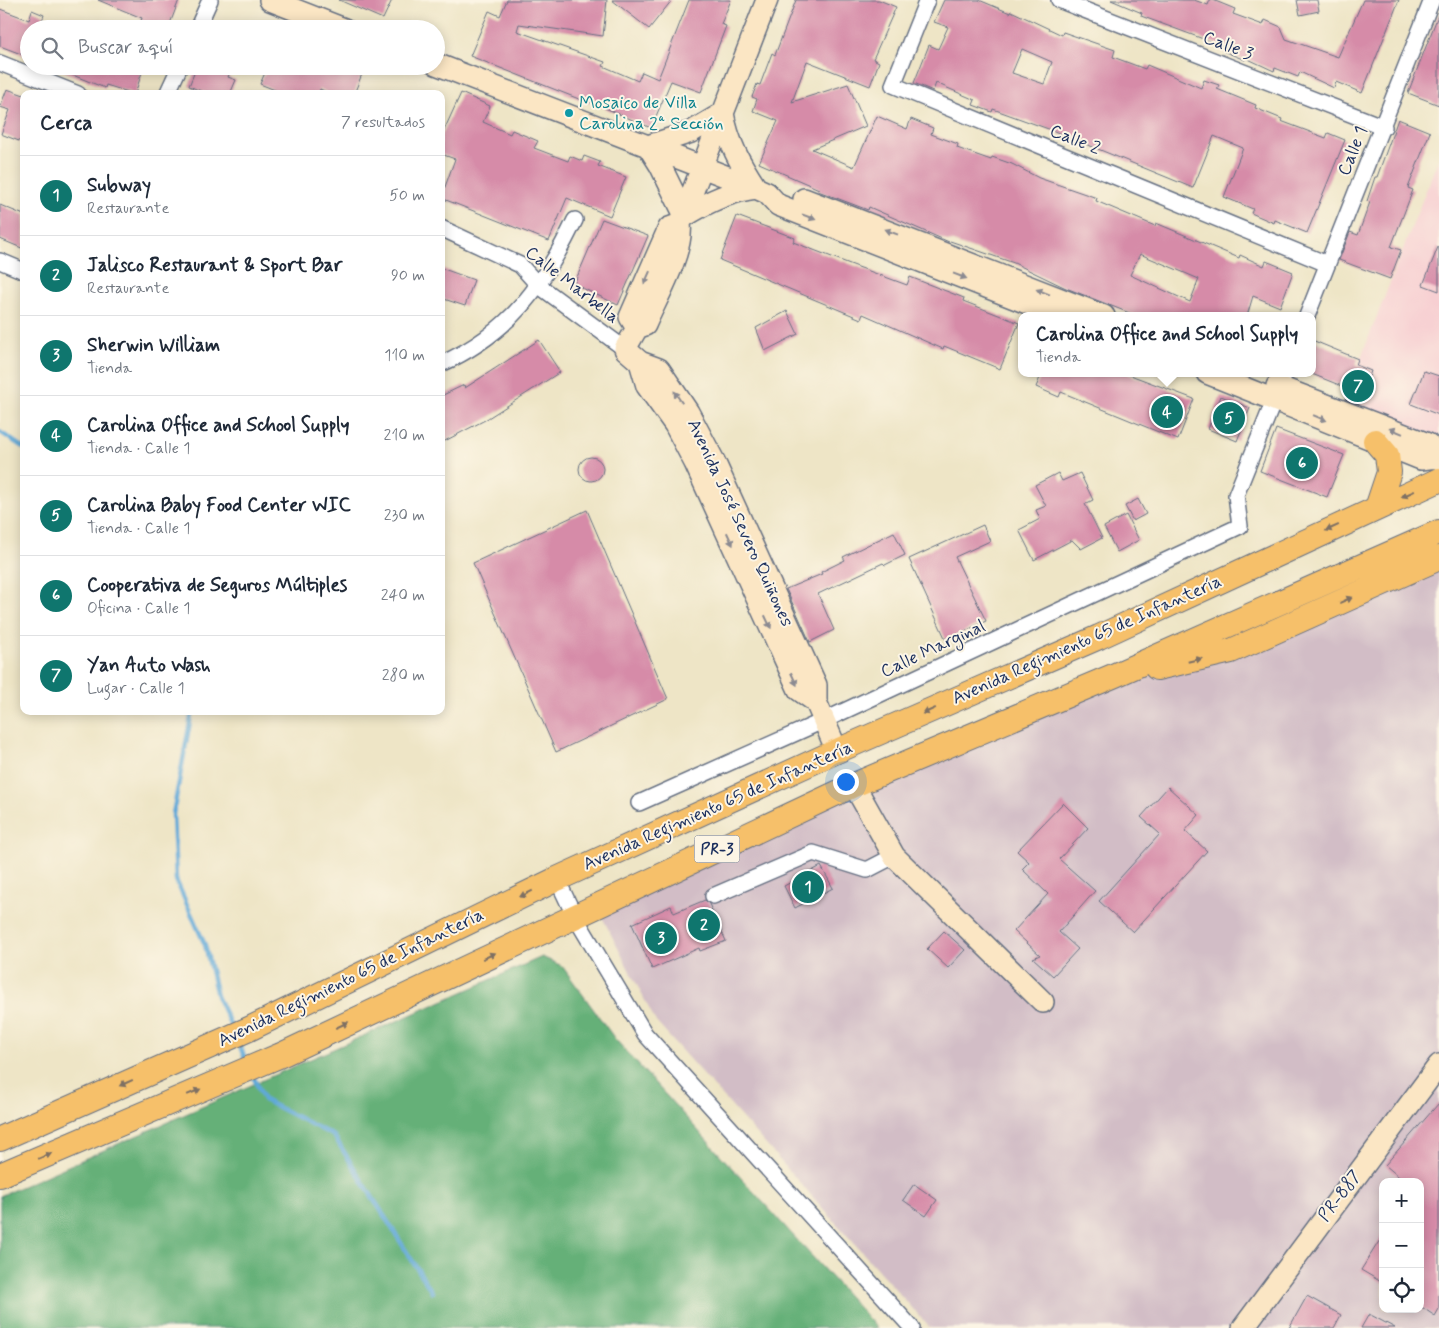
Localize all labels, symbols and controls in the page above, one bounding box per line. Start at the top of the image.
search box [20,20,445,75]
street label: Calle 3 [1200,26,1256,66]
icon: search [38,34,66,62]
text: Buscar aquí [78,35,173,60]
place label: Mosaico de Villa Carolina 2ª Sección [579,91,724,136]
marker: Mosaico de Villa Carolina 2ª Sección [563,107,575,119]
text: Cerca [40,109,93,137]
text: 7 resultados [341,112,425,133]
street label: Calle 2 [1046,119,1104,161]
street label: Calle 1 [1332,123,1374,179]
text: Subway [87,173,151,198]
text: 1 [52,185,60,206]
text: 50 m [389,185,425,206]
text: Restaurante [87,198,169,219]
one-way arrow [802,213,817,221]
one-way arrow [884,228,899,236]
street label: Calle Marbella [520,241,624,329]
text: Jalisco Restaurant & Sport Bar [87,253,342,278]
text: 2 [52,265,60,286]
text: 90 m [391,265,425,286]
one-way arrow [643,271,651,285]
one-way arrow [953,273,967,281]
text: Restaurante [87,278,169,299]
one-way arrow [1036,287,1050,295]
popup [1018,312,1316,377]
text: Carolina Office and School Supply [1036,322,1298,347]
text: Sherwin William [87,333,220,358]
text: 3 [52,345,60,366]
text: 110 m [384,345,425,366]
text: Tienda [1036,347,1081,368]
text: Tienda [87,358,132,379]
pin: 7 [1342,367,1374,405]
one-way arrow [673,391,683,404]
pin: 4 [1151,393,1183,431]
pin: 5 [1213,399,1245,437]
text: Carolina Office and School Supply [87,413,350,438]
street label: Avenida José Severo Quiñones [681,415,799,631]
one-way arrow [1312,415,1327,422]
text: 4 [51,425,61,446]
text: 210 m [384,425,425,446]
one-way arrow [1389,427,1403,435]
text: Tienda · Calle 1 [87,438,190,459]
pin: 6 [1286,444,1318,482]
one-way arrow [1401,490,1415,498]
text: Carolina Baby Food Center WIC [87,493,351,518]
text: 5 [51,505,61,526]
text: 230 m [384,505,425,526]
text: Tienda · Calle 1 [87,518,190,539]
one-way arrow [1325,524,1339,532]
one-way arrow [726,532,734,546]
street label: Avenida Regimiento 65 de Infantería [948,569,1226,712]
text: Cooperativa de Seguros Múltiples [87,573,347,598]
text: 6 [52,585,60,606]
text: 240 m [381,585,425,606]
one-way arrow [1339,595,1353,603]
text: Oficina · Calle 1 [87,598,190,619]
street label: Calle Marginal [877,614,990,685]
one-way arrow [764,615,772,629]
text: Yan Auto Wash [87,653,211,678]
one-way arrow [1188,656,1203,664]
text: 7 [51,665,61,686]
text: 280 m [382,665,425,686]
one-way arrow [789,671,798,686]
text: Lugar · Calle 1 [87,678,185,699]
one-way arrow [922,707,936,715]
street label: Avenida Regimiento 65 de Infantería [579,735,857,878]
your location [833,769,859,795]
road number: PR-3 [694,836,740,862]
pin: 1 [792,868,824,906]
one-way arrow [519,890,534,898]
street label: Avenida Regimiento 65 de Infantería [214,903,489,1055]
pin: 2 [688,906,720,944]
pin: 3 [645,919,677,957]
one-way arrow [482,951,496,959]
one-way arrow [335,1021,349,1029]
one-way arrow [119,1079,133,1087]
one-way arrow [187,1088,201,1096]
one-way arrow [38,1152,52,1160]
street label: PR-887 [1313,1165,1367,1227]
map controls [1379,1178,1424,1313]
button: + [1379,1178,1424,1223]
button: − [1379,1223,1424,1268]
button: locate [1379,1268,1424,1313]

